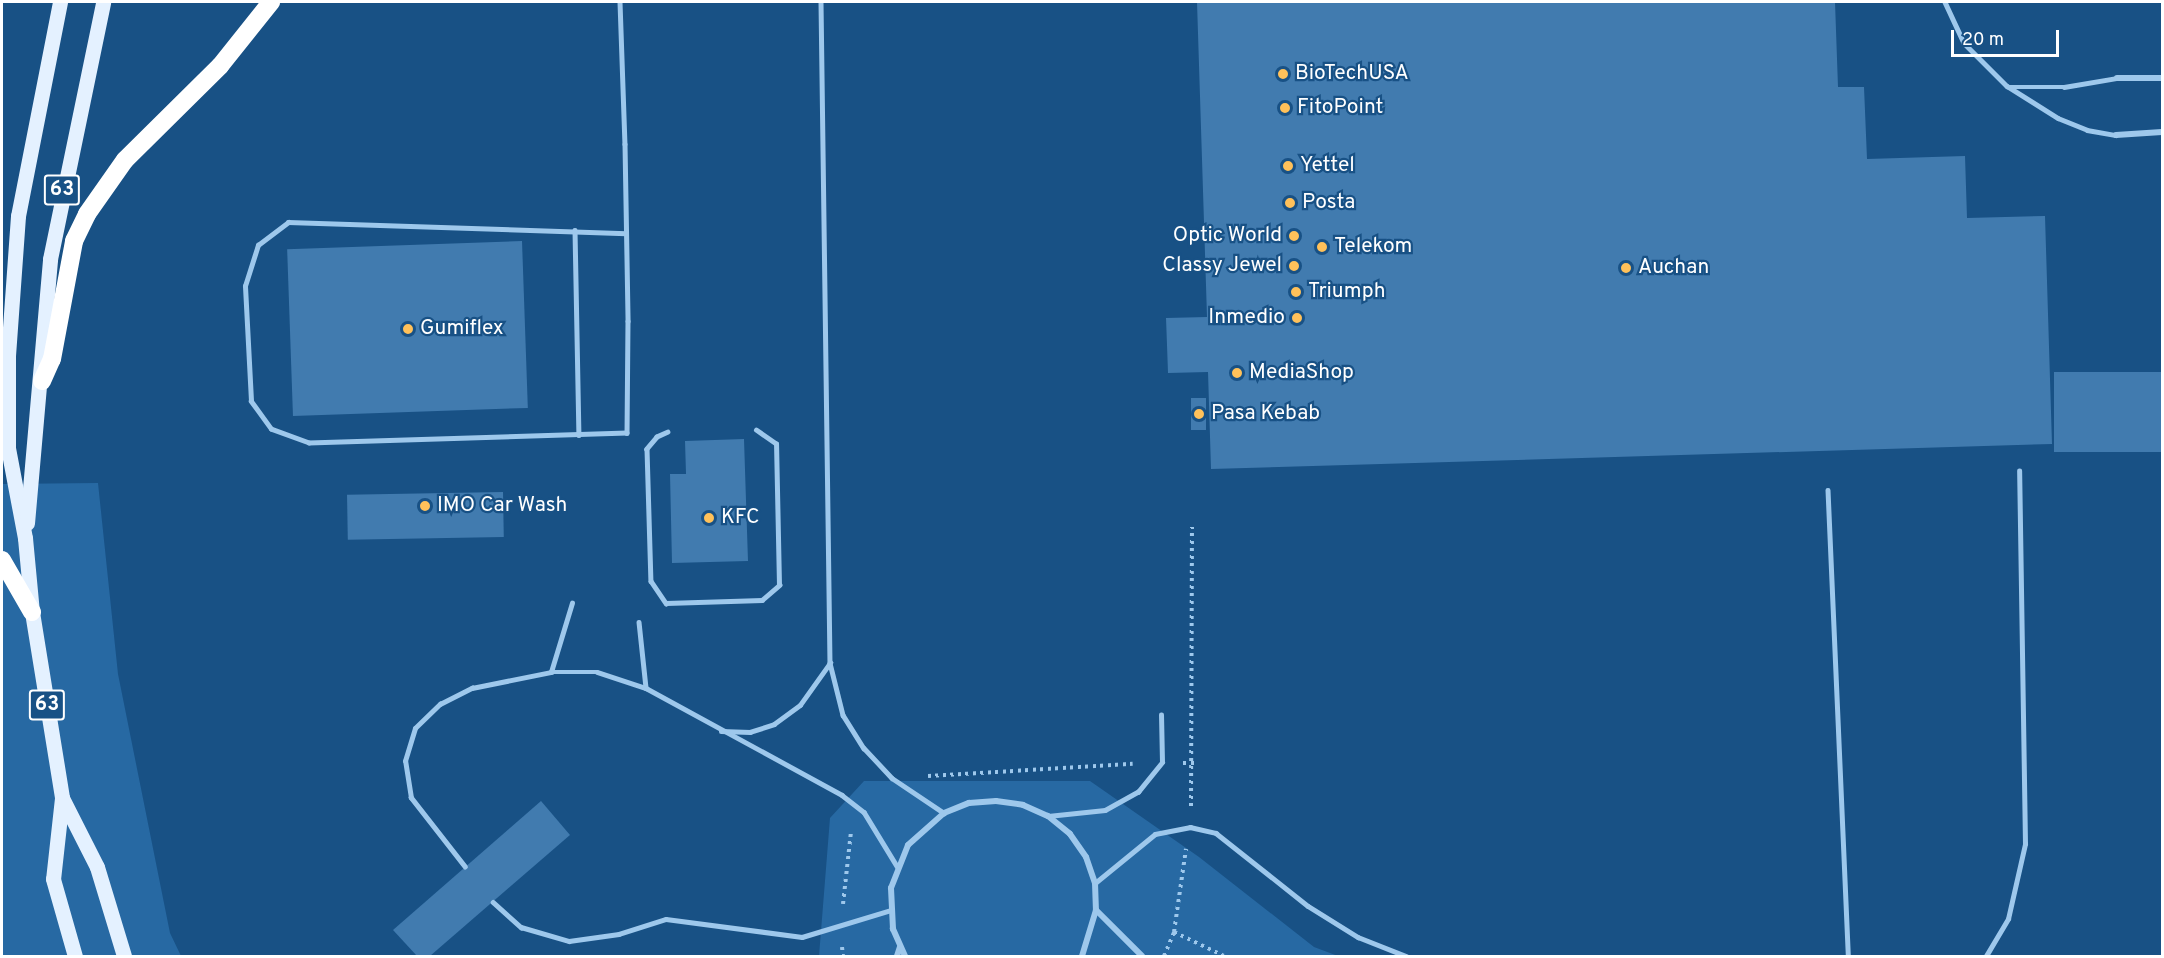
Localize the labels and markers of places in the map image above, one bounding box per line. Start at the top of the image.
place label: BioTechUSA [1295,61,1409,87]
marker: BioTechUSA [1276,67,1290,81]
place label: FitoPoint [1297,95,1383,121]
marker: FitoPoint [1278,101,1292,115]
place label: Yettel [1300,153,1355,179]
marker: Yettel [1281,159,1295,173]
place label: Posta [1302,190,1355,216]
marker: Posta [1283,196,1297,210]
place label: Optic World [1172,223,1282,249]
marker: Optic World [1287,229,1301,243]
place label: Telekom [1334,234,1412,260]
marker: Telekom [1315,240,1329,254]
place label: Classy Jewel [1162,253,1282,279]
place label: Auchan [1638,255,1709,281]
marker: Classy Jewel [1287,259,1301,273]
marker: Auchan [1619,261,1633,275]
place label: Triumph [1308,279,1386,305]
marker: Triumph [1289,285,1303,299]
place label: Inmedio [1208,305,1285,331]
marker: Inmedio [1290,311,1304,325]
place label: Gumiflex [420,316,504,342]
marker: Gumiflex [401,322,415,336]
place label: MediaShop [1249,360,1354,386]
marker: MediaShop [1230,366,1244,380]
place label: Pasa Kebab [1211,401,1320,427]
marker: Pasa Kebab [1192,407,1206,421]
place label: IMO Car Wash [437,493,568,519]
marker: IMO Car Wash [418,499,432,513]
place label: KFC [721,505,760,531]
marker: KFC [702,511,716,525]

